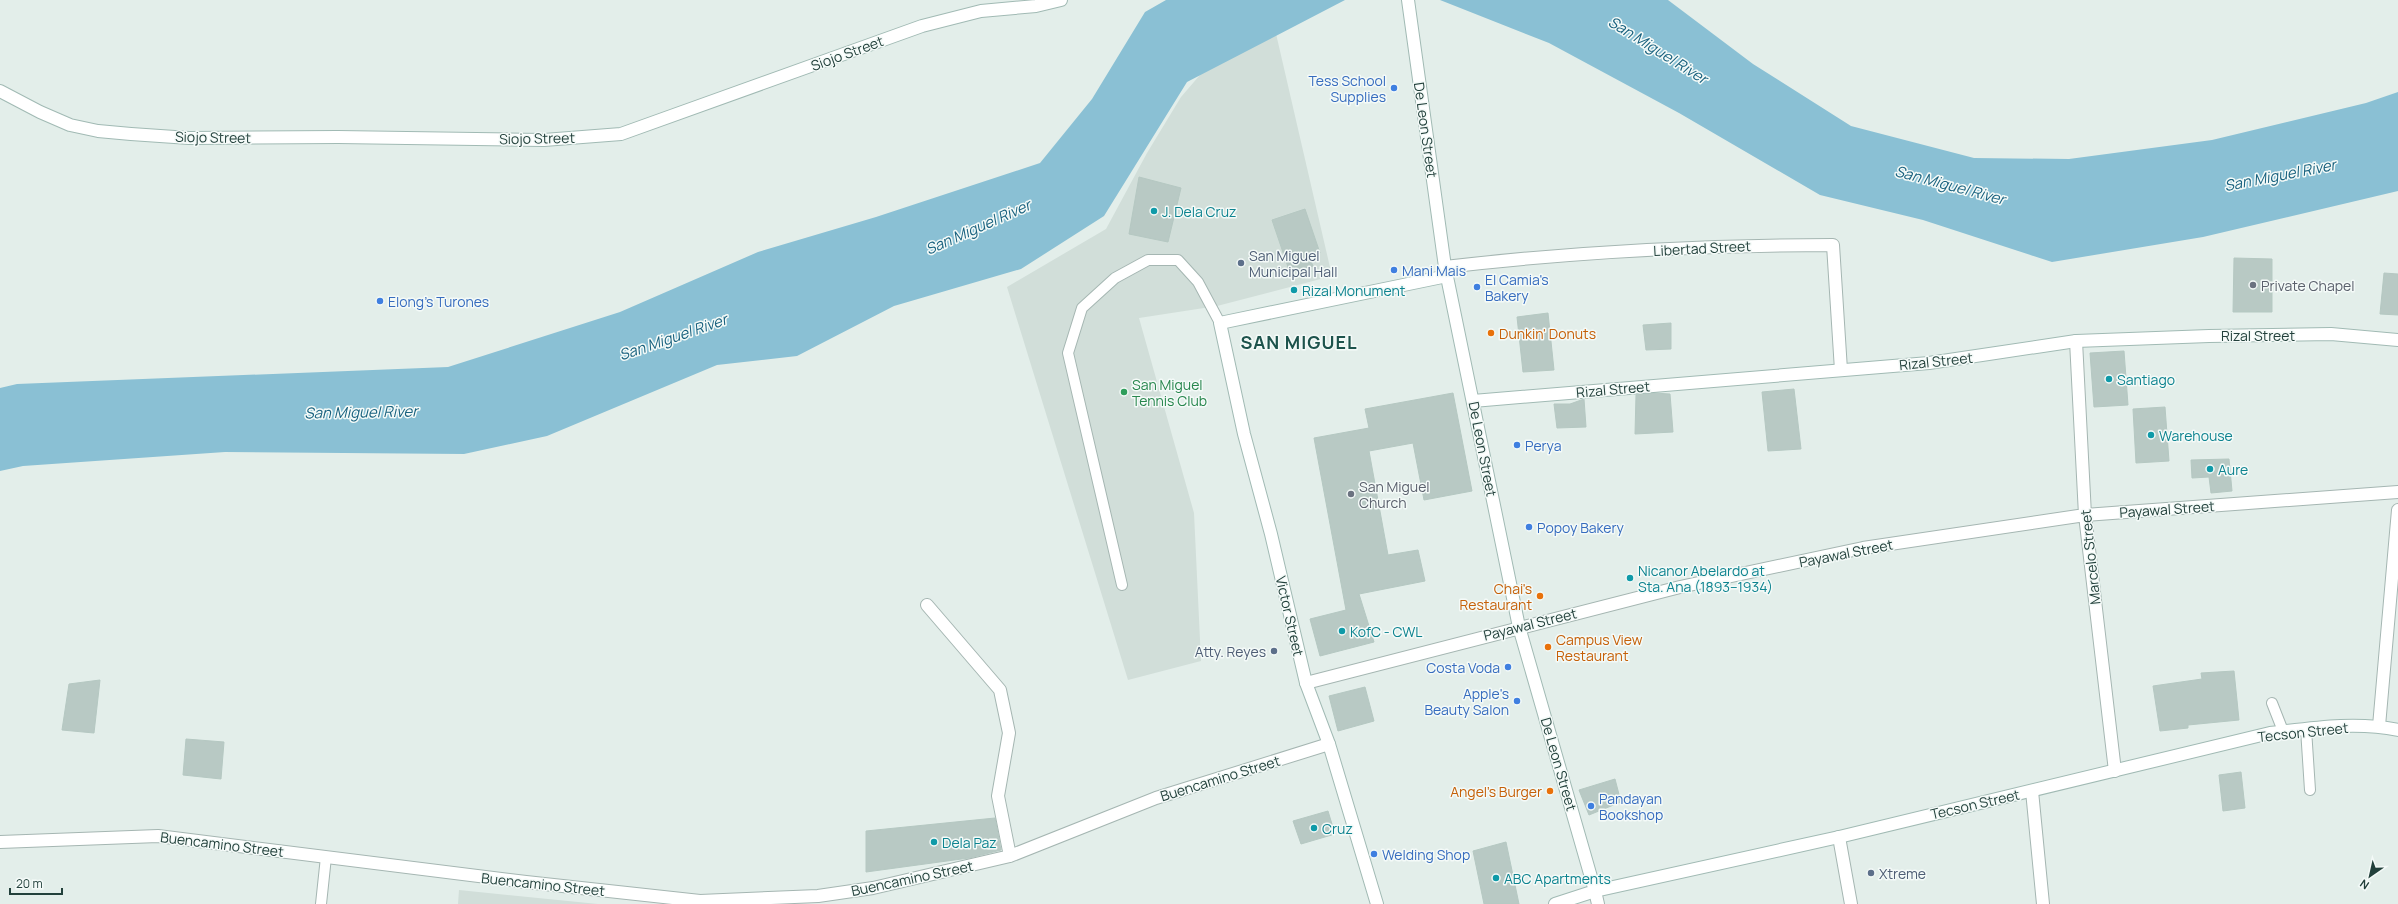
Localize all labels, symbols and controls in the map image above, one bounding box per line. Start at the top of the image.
water label: San Miguel River [1604,11,1714,90]
street label: Siojo Street [808,31,886,75]
place label: Tess School Supplies [1309,71,1386,106]
street label: De Leon Street [1410,81,1442,179]
marker: Tess School Supplies [1389,83,1399,93]
street label: Siojo Street [175,127,251,147]
street label: Siojo Street [499,128,575,148]
water label: San Miguel River [2222,153,2340,196]
water label: San Miguel River [1893,160,2010,210]
water label: San Miguel River [922,193,1036,260]
place label: J. Dela Cruz [1162,202,1236,221]
marker: J. Dela Cruz [1149,206,1159,216]
street label: Libertad Street [1653,236,1752,260]
place label: San Miguel Municipal Hall [1249,246,1338,281]
marker: San Miguel Municipal Hall [1236,258,1246,268]
place label: Mani Mais [1402,261,1466,280]
marker: Mani Mais [1389,265,1399,275]
place label: El Camia's Bakery [1485,270,1549,305]
place label: Private Chapel [2261,276,2354,295]
marker: Private Chapel [2248,280,2258,290]
place label: Rizal Monument [1302,281,1406,300]
marker: El Camia's Bakery [1472,282,1482,292]
marker: Rizal Monument [1289,285,1299,295]
place label: Elong's Turones [388,292,489,311]
marker: Elong's Turones [375,296,385,306]
water label: San Miguel River [616,308,732,365]
place label: Dunkin' Donuts [1499,324,1596,343]
street label: Rizal Street [2221,326,2295,345]
marker: Dunkin' Donuts [1486,328,1496,338]
district label: SAN MIGUEL [1240,330,1358,354]
street label: Rizal Street [1898,348,1974,374]
place label: Santiago [2117,370,2175,389]
marker: Santiago [2104,374,2114,384]
place label: San Miguel Tennis Club [1132,375,1207,410]
street label: Rizal Street [1575,376,1651,402]
marker: San Miguel Tennis Club [1119,387,1129,397]
water label: San Miguel River [304,400,420,423]
street label: De Leon Street [1464,400,1502,498]
place label: Warehouse [2159,426,2233,445]
marker: Warehouse [2146,430,2156,440]
place label: Perya [1525,436,1561,455]
marker: Perya [1512,440,1522,450]
place label: Aure [2218,460,2248,479]
marker: Aure [2205,464,2215,474]
place label: San Miguel Church [1359,477,1430,512]
marker: San Miguel Church [1346,489,1356,499]
street label: Payawal Street [2119,496,2216,522]
street label: Marcelo Street [2076,508,2104,606]
place label: Popoy Bakery [1537,518,1624,537]
marker: Popoy Bakery [1524,522,1534,532]
street label: Payawal Street [1797,535,1895,571]
place label: Nicanor Abelardo at Sta. Ana (1893–1934) [1638,561,1773,596]
marker: Nicanor Abelardo at Sta. Ana (1893–1934) [1625,573,1635,583]
street label: Victor Street [1272,574,1309,658]
place label: Chai's Restaurant [1459,579,1532,614]
marker: Chai's Restaurant [1535,591,1545,601]
street label: Payawal Street [1481,603,1579,645]
place label: KofC - CWL [1350,622,1422,641]
marker: KofC - CWL [1337,626,1347,636]
place label: Campus View Restaurant [1556,630,1643,665]
place label: Atty. Reyes [1195,642,1266,661]
marker: Campus View Restaurant [1543,642,1553,652]
marker: Atty. Reyes [1269,646,1279,656]
place label: Costa Voda [1426,658,1500,677]
marker: Costa Voda [1503,662,1513,672]
place label: Apple's Beauty Salon [1424,684,1509,719]
marker: Apple's Beauty Salon [1512,696,1522,706]
street label: De Leon Street [1537,715,1582,813]
street label: Tecson Street [2257,718,2350,746]
street label: Buencamino Street [1158,751,1283,805]
place label: Angel's Burger [1450,782,1542,801]
street label: Tecson Street [1929,784,2022,823]
marker: Angel's Burger [1545,786,1555,796]
place label: Pandayan Bookshop [1599,789,1663,824]
marker: Pandayan Bookshop [1586,801,1596,811]
place label: Cruz [1322,819,1353,838]
marker: Cruz [1309,823,1319,833]
street label: Buencamino Street [159,827,285,861]
place label: Dela Paz [942,833,997,852]
marker: Dela Paz [929,837,939,847]
place label: Welding Shop [1382,845,1470,864]
marker: Welding Shop [1369,849,1379,859]
street label: Buencamino Street [849,856,975,900]
north arrow [2350,856,2390,896]
place label: Xtreme [1879,864,1926,883]
street label: Buencamino Street [480,868,606,900]
marker: Xtreme [1866,868,1876,878]
place label: ABC Apartments [1504,869,1611,888]
scale bar [10,870,62,896]
marker: ABC Apartments [1491,873,1501,883]
text: 20 m [16,875,43,892]
text: N [2357,876,2372,893]

